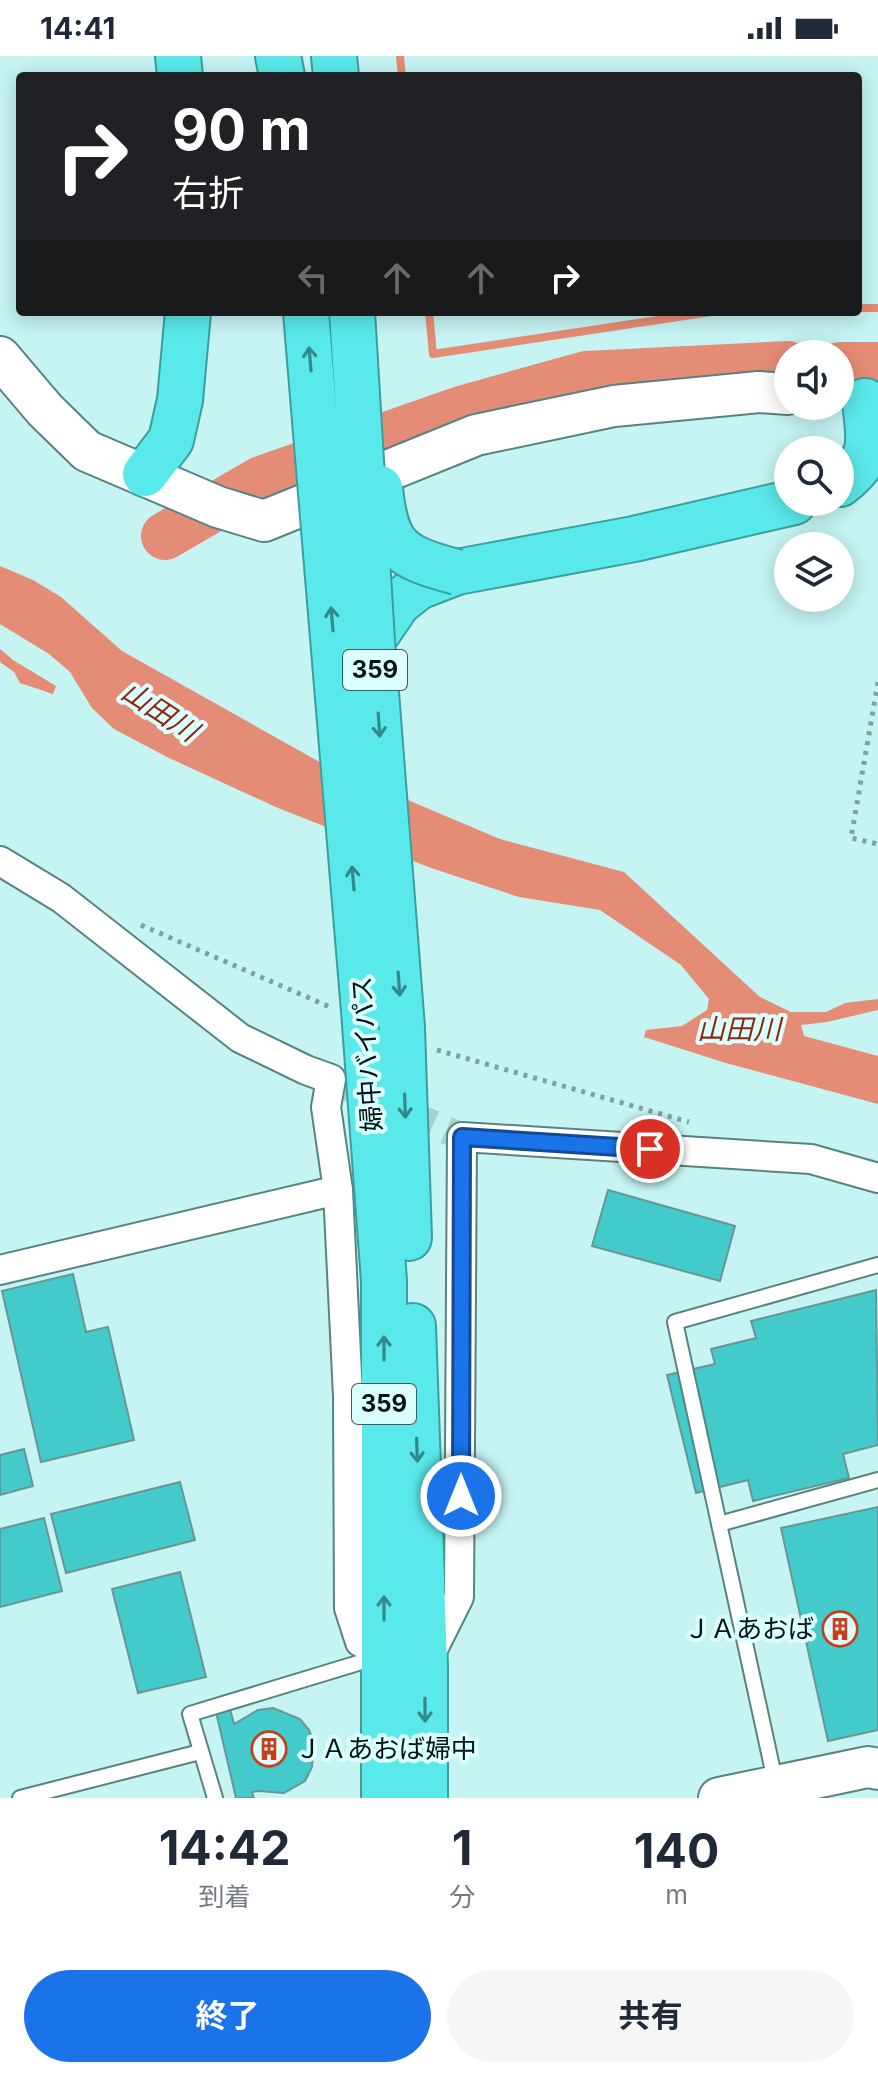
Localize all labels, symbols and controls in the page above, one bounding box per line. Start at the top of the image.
text: 14:41 [40,10,115,46]
text: 90 m [172,96,311,164]
icon: right [40,104,144,208]
text: 右折 [172,171,244,215]
icon: left [291,256,335,300]
icon: ahead [375,256,419,300]
icon: ahead [459,256,503,300]
icon: right [543,256,587,300]
map controls [774,340,854,612]
button: sound [774,340,854,420]
one-way arrow [302,347,317,373]
button: search [774,436,854,516]
button: layers [774,532,854,612]
one-way arrow [324,606,339,633]
road number: 359 [343,650,407,690]
water label: 山田川 [116,674,207,750]
one-way arrow [372,711,387,738]
one-way arrow [345,865,360,892]
one-way arrow [392,970,407,997]
street label: 婦中バイパス [346,975,387,1133]
water label: 山田川 [697,1012,784,1046]
one-way arrow [397,1092,412,1119]
pin [616,1115,684,1183]
icon: arrive [628,1127,672,1171]
one-way arrow [376,1335,392,1362]
road number: 359 [352,1384,416,1424]
one-way arrow [410,1436,425,1463]
position arrow [419,1454,503,1538]
one-way arrow [376,1595,392,1622]
building icon: ＪＡあおば [821,1610,859,1648]
place label: ＪＡあおば [684,1613,814,1644]
one-way arrow [417,1696,433,1723]
building icon: ＪＡあおば婦中 [250,1730,288,1768]
place label: ＪＡあおば婦中 [295,1733,477,1764]
text: 14:42 [159,1818,291,1877]
text: 1 [452,1818,473,1877]
text: 140 [634,1821,719,1880]
text: m [665,1879,688,1910]
text: 到着 [199,1881,251,1912]
text: 分 [449,1881,475,1912]
button: 終了 [24,1970,431,2062]
button: 共有 [447,1970,854,2062]

